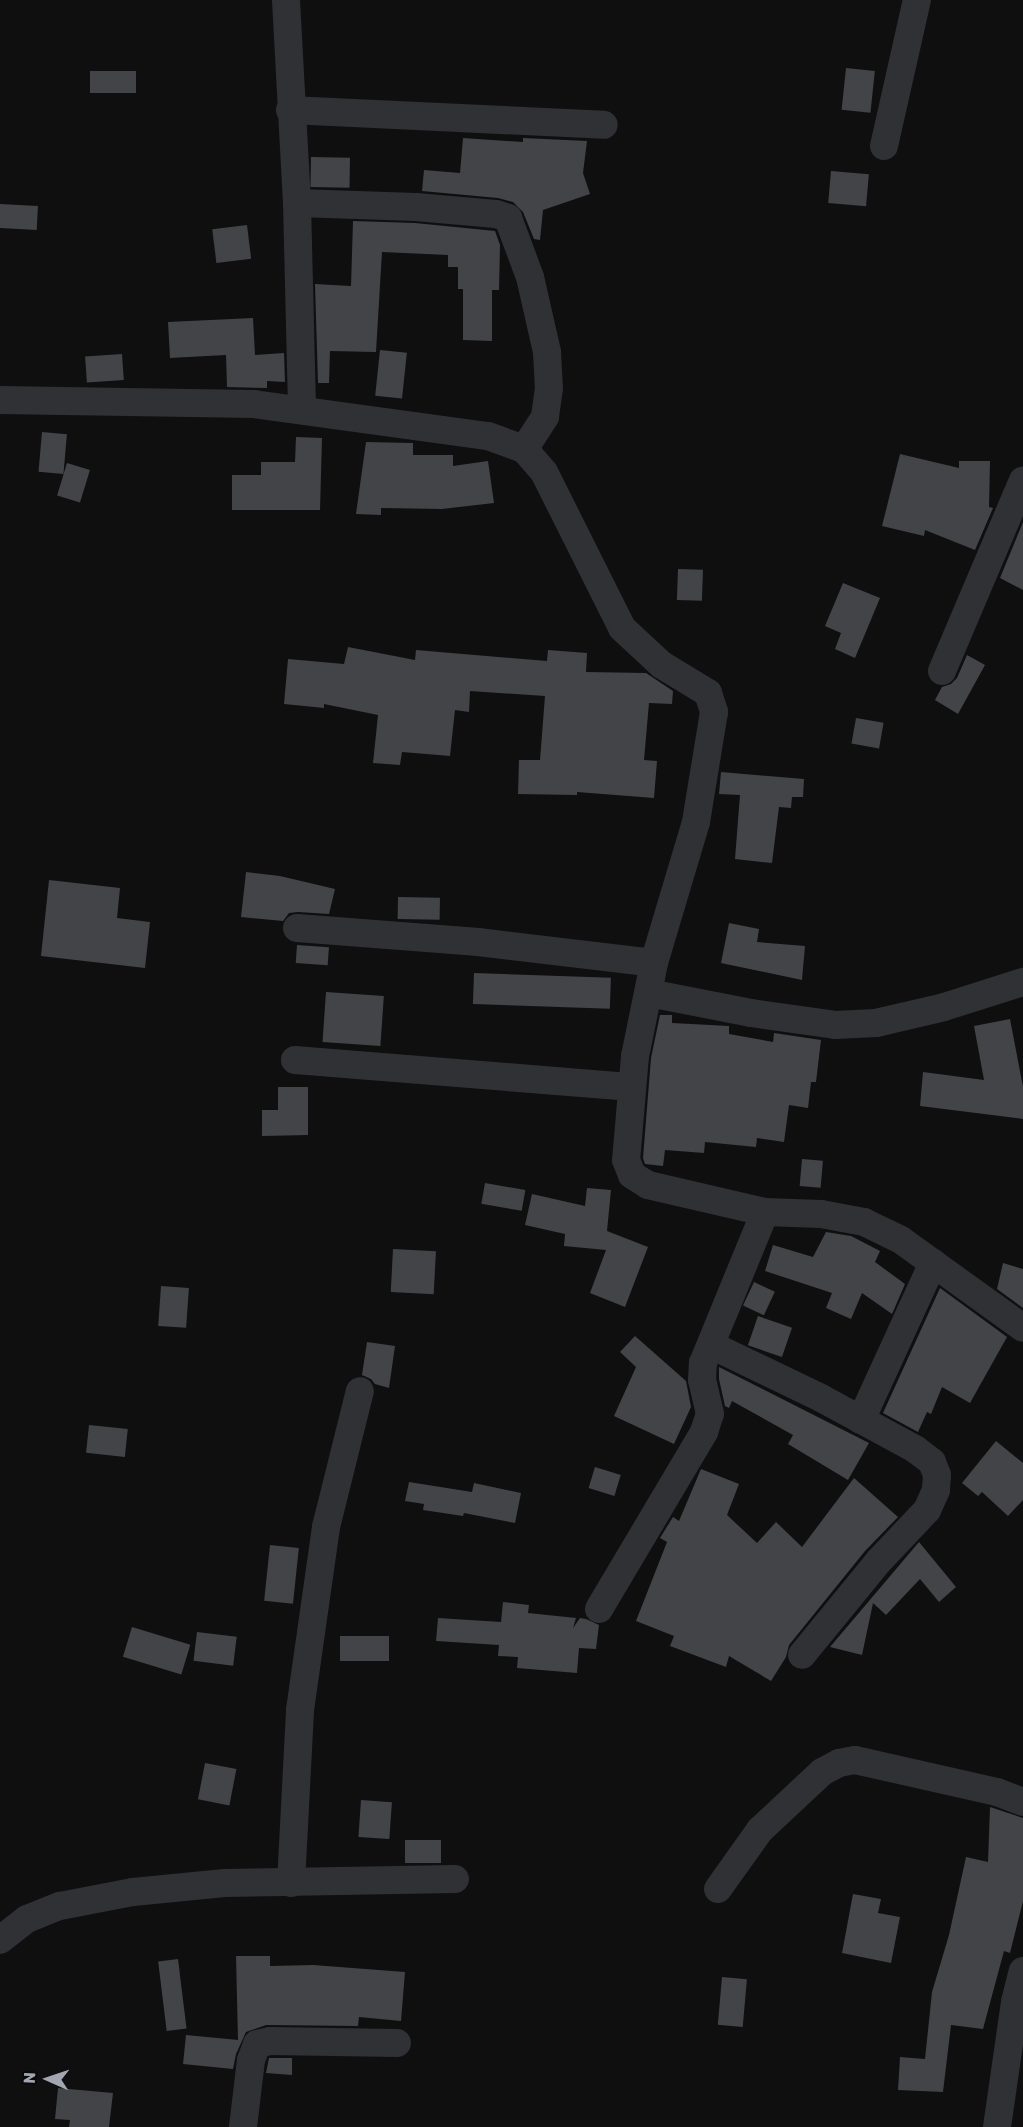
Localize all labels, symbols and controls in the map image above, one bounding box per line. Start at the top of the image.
north arrow [18,2049,78,2109]
text: N [20,2072,39,2084]

